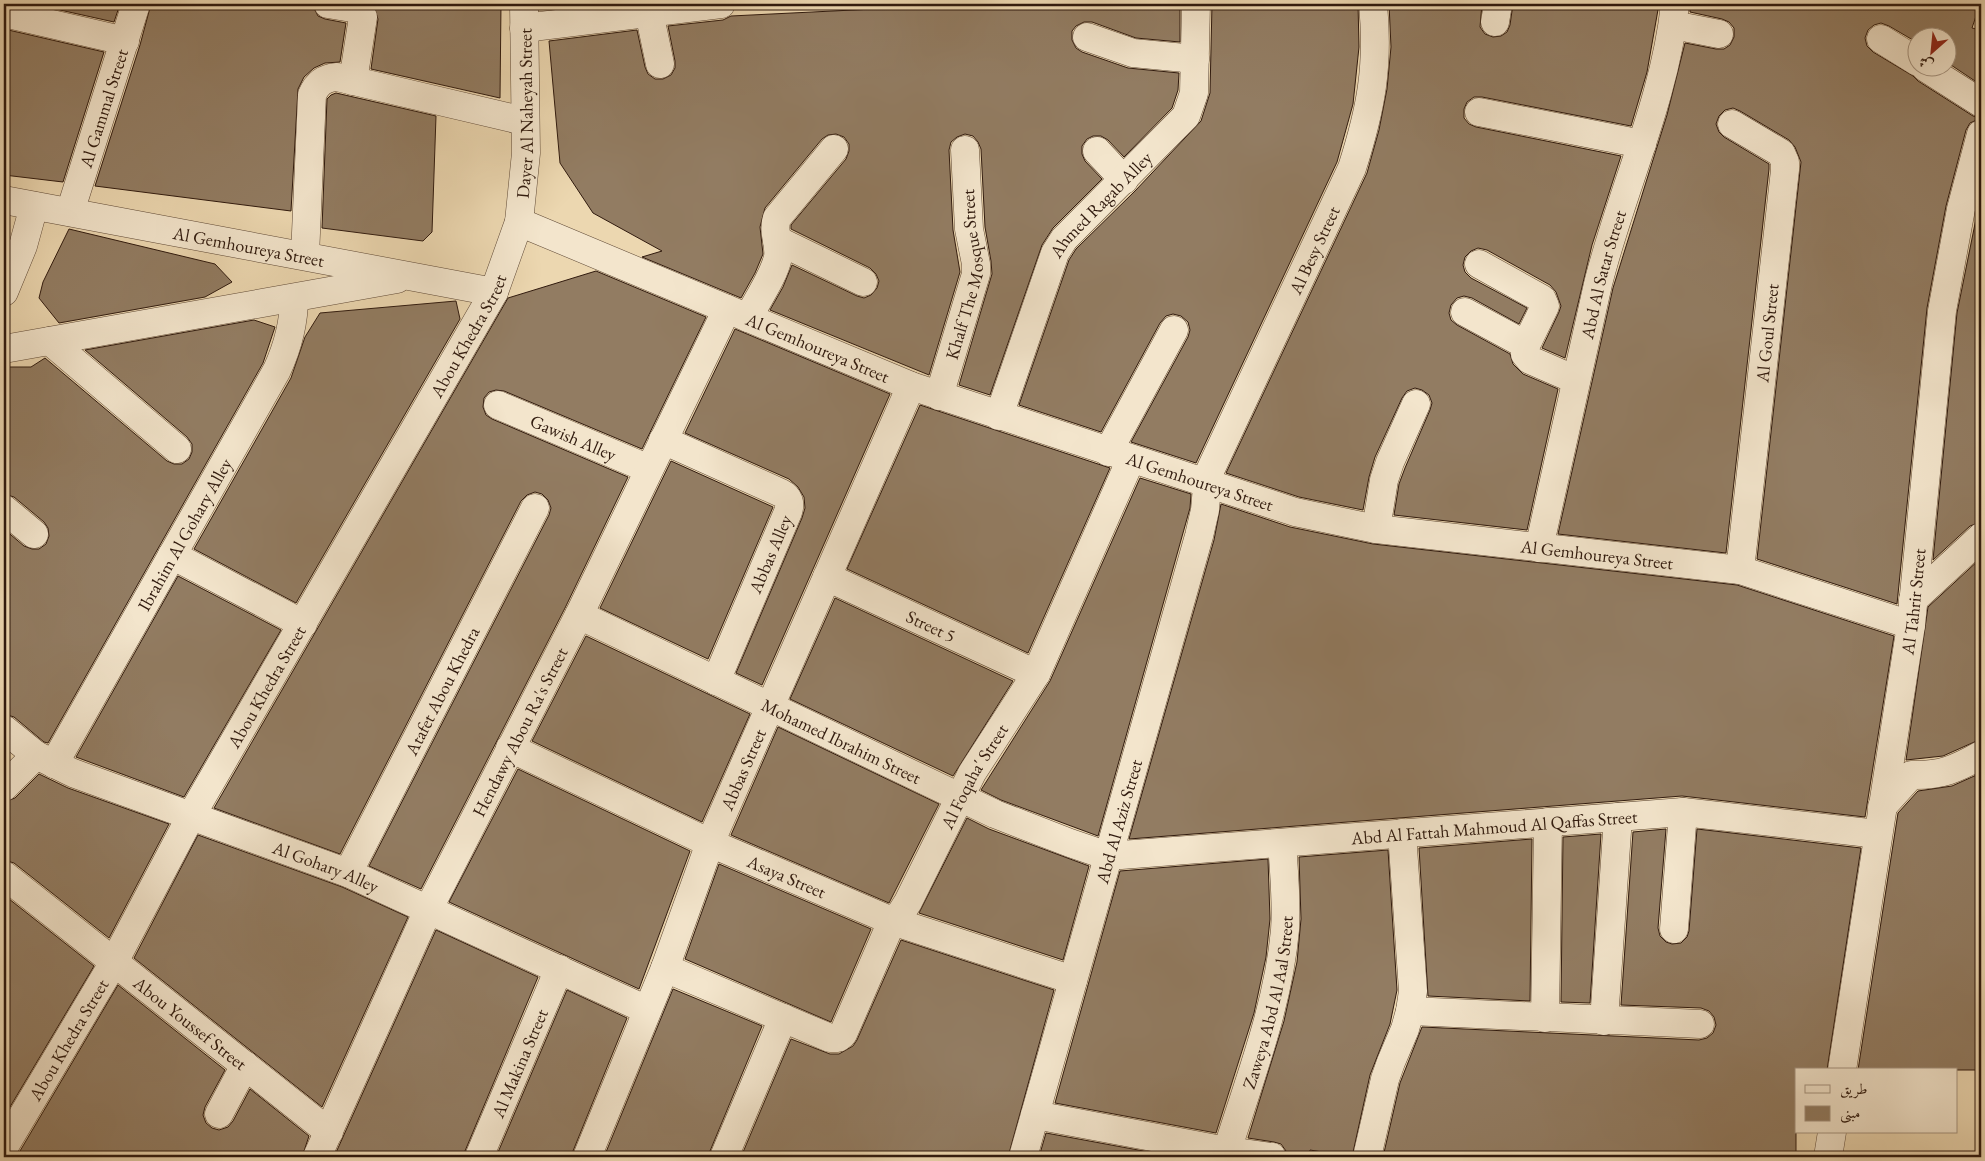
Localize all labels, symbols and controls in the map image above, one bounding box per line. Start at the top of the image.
street label: Dayer Al Naheyah Street [510,28,538,199]
north arrow [1908,28,1958,78]
street label: Al Gammal Street [73,45,133,171]
text: ش [1916,52,1936,75]
street label: Ahmed Ragab Alley [1043,146,1157,263]
street label: Khalf The Mosque Street [939,188,988,362]
street label: Al Besy Street [1283,202,1344,298]
street label: Abd Al Satar Street [1574,207,1631,342]
street label: Al Gemhoureya Street [170,220,327,271]
street label: Abou Khedra Street [424,271,511,402]
street label: Al Goul Street [1750,282,1784,385]
street label: Al Gemhoureya Street [742,306,893,387]
street label: Gawish Alley [527,409,620,465]
street label: Al Gemhoureya Street [1123,446,1277,516]
street label: Ibrahim Al Gohary Alley [132,454,236,615]
street label: Abbas Alley [743,511,797,598]
street label: Al Gemhoureya Street [1518,534,1675,574]
street label: Al Tahrir Street [1895,547,1930,657]
street label: Street 5 [903,604,960,647]
street label: Abou Khedra Street [221,621,311,753]
street label: Atafet Abou Khedra [399,622,484,760]
street label: Hendawy Abou Ra's Street [466,643,572,820]
street label: Mohamed Ibrahim Street [758,693,925,789]
street label: Al Foqaha' Street [934,719,1013,833]
street label: Abbas Street [714,724,771,814]
street label: Abd Al Aziz Street [1089,756,1147,887]
street label: Abd Al Fattah Mahmoud Al Qaffas Street [1349,804,1638,849]
street label: Al Gohary Alley [269,835,383,897]
street label: Asaya Street [743,849,830,903]
street label: Zaweya Abd Al Aal Street [1236,915,1297,1092]
street label: Abou Youssef Street [128,970,252,1075]
street label: Abou Khedra Street [22,974,113,1105]
street label: Al Makina Street [485,1005,552,1122]
legend [1795,1068,1958,1134]
text: طريق [1840,1079,1867,1099]
text: مبنى [1840,1103,1860,1124]

